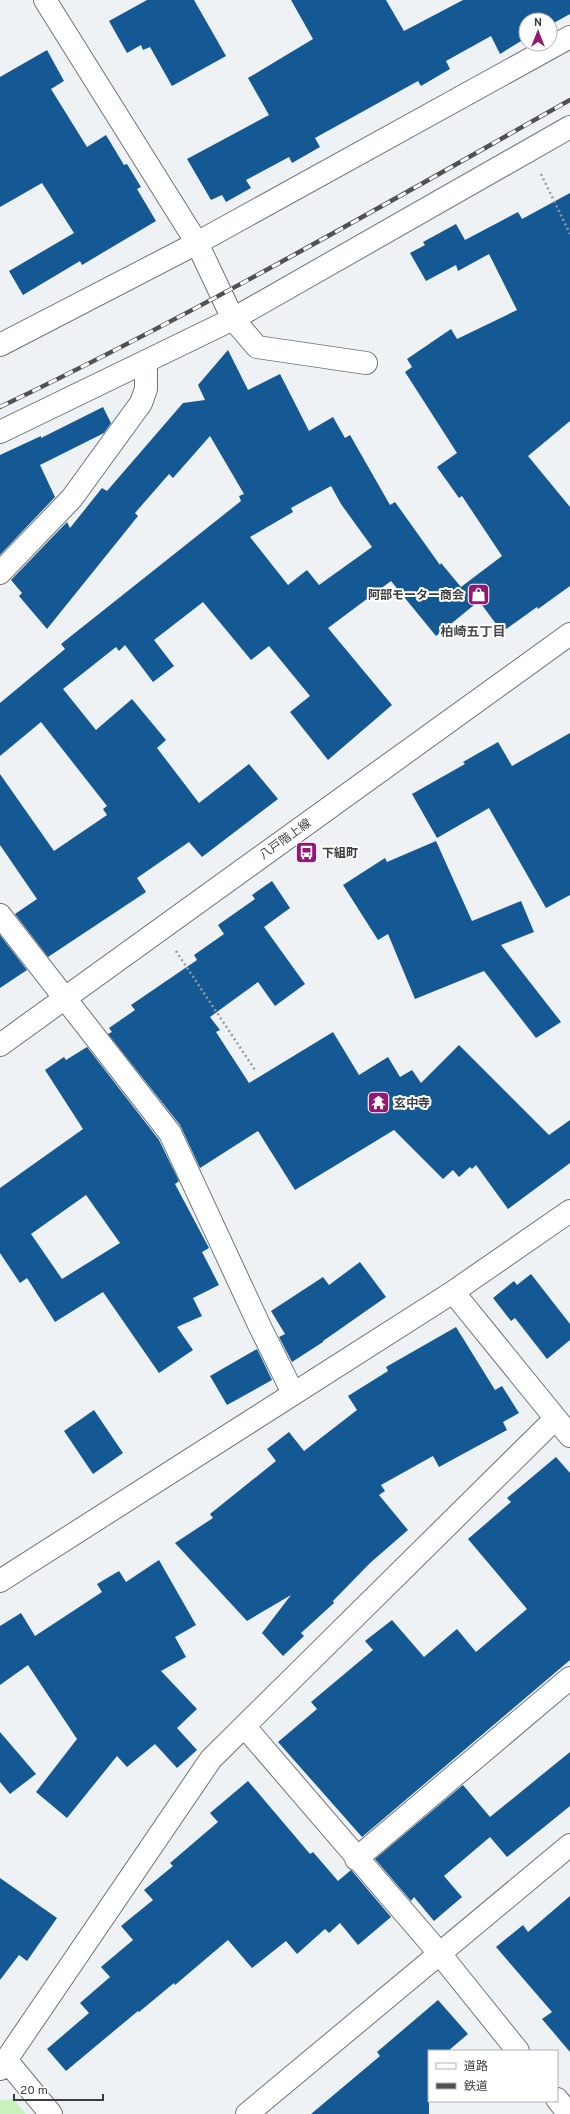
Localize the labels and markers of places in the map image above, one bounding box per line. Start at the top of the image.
shop icon: 阿部モーター商会 [466,582,492,608]
place label: 阿部モーター商会 [368,588,464,604]
bus stop icon: 下組町 [294,840,320,866]
place label: 下組町 [322,846,358,862]
temple icon: 玄中寺 [366,1090,392,1116]
place label: 玄中寺 [394,1096,430,1112]

